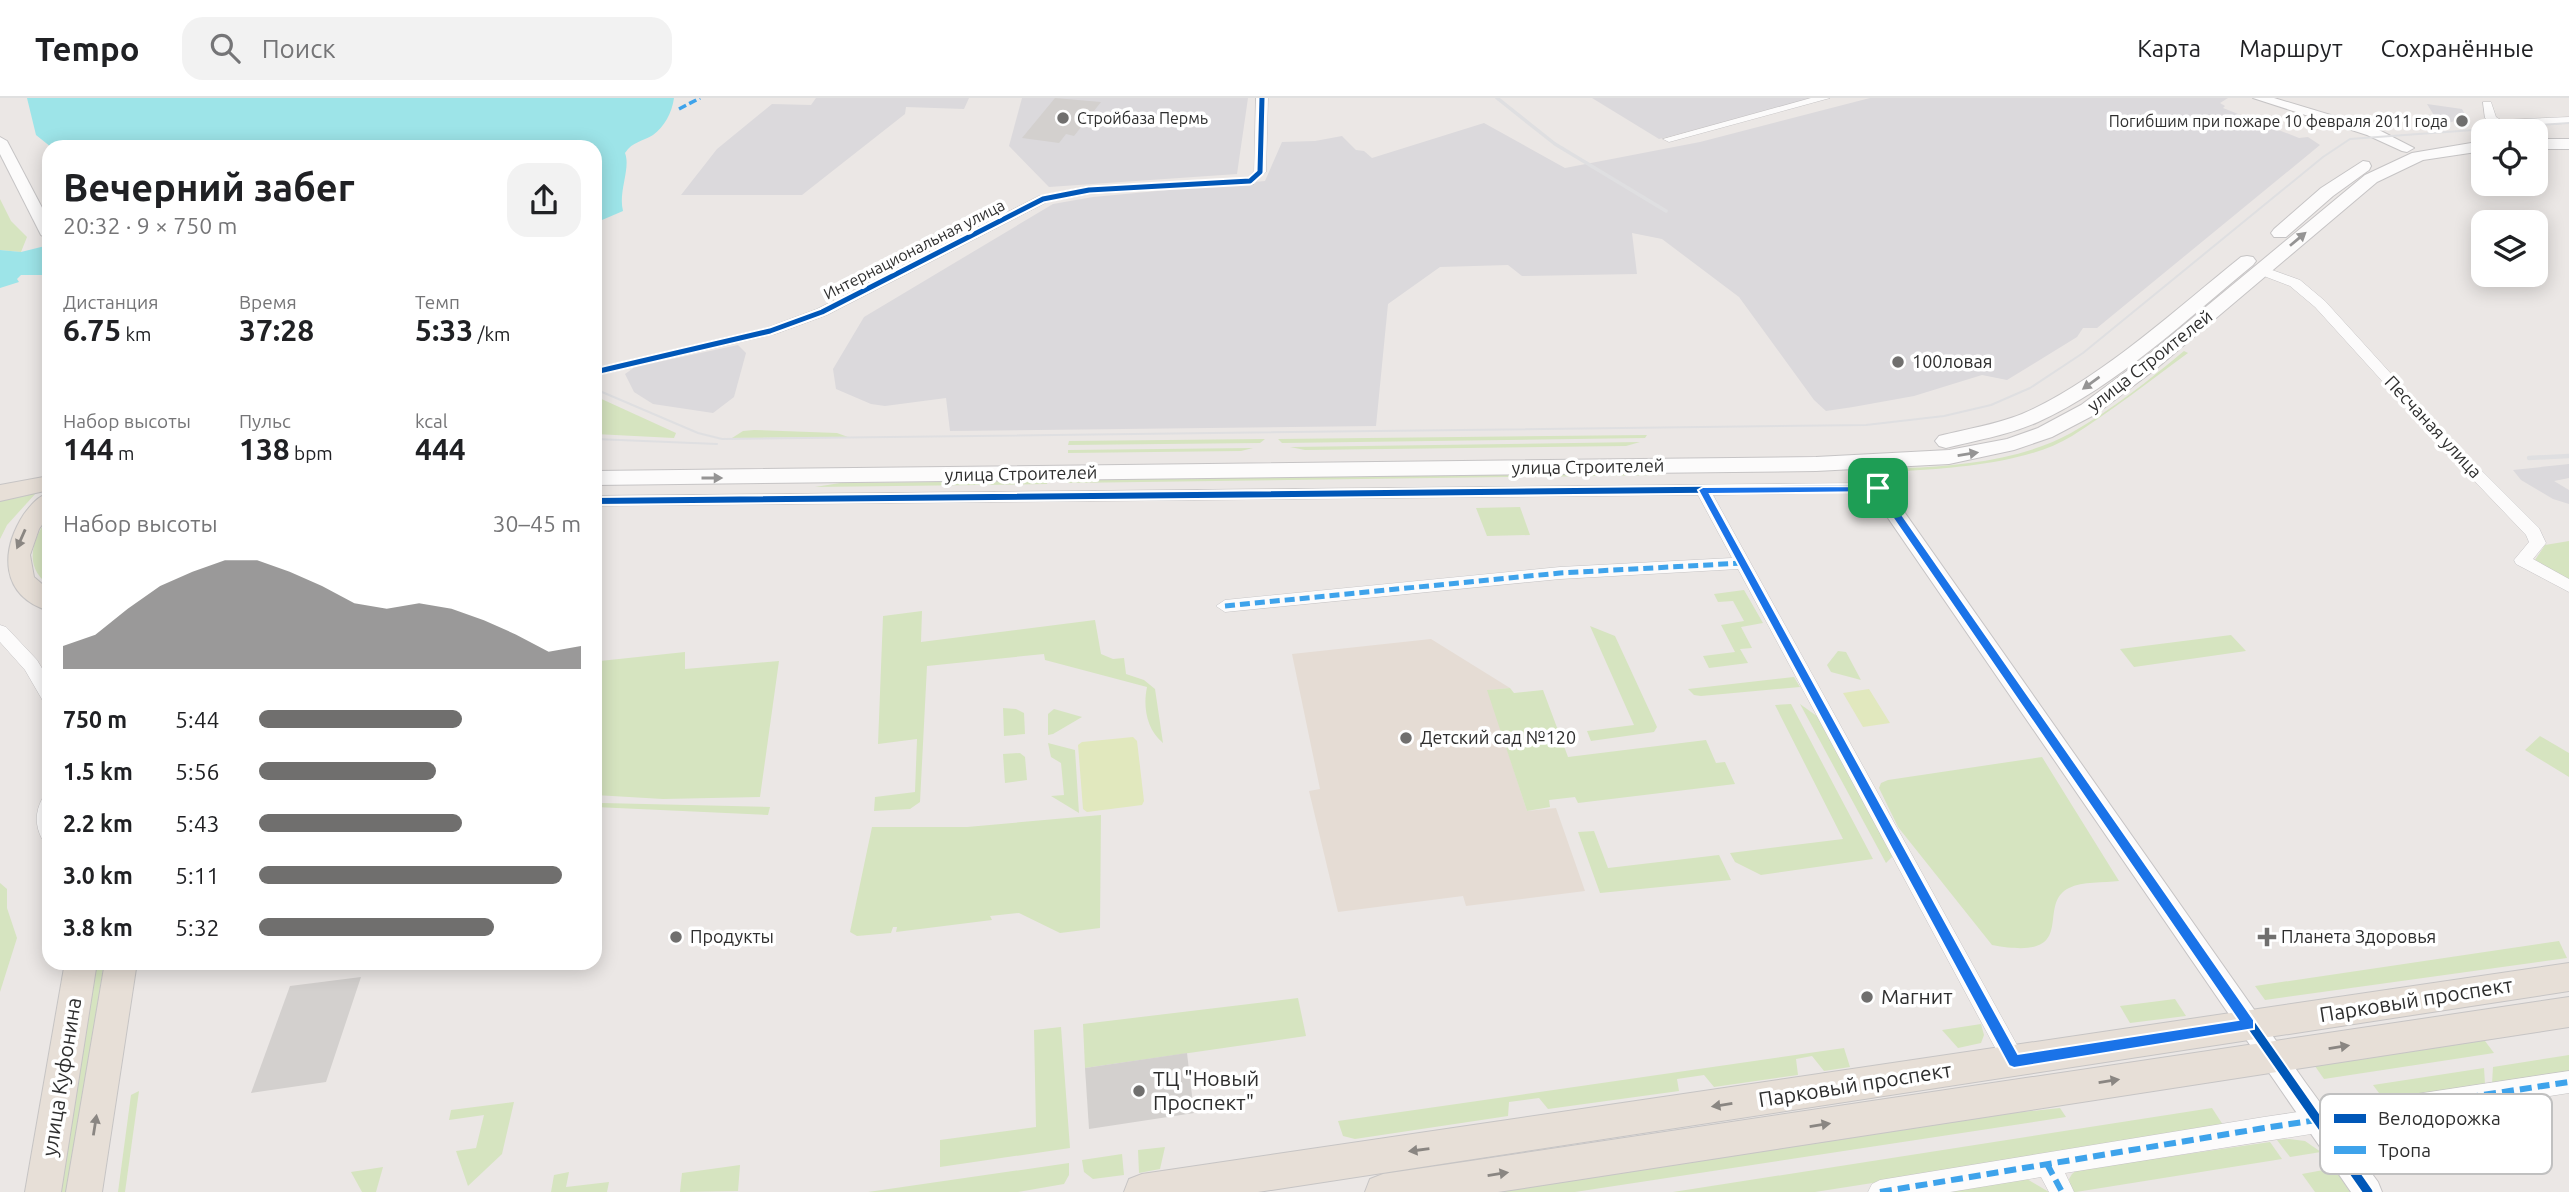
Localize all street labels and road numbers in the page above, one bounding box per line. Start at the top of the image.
street label: Интернациональная улица [821,195,1007,303]
street label: улица Строителей [2083,305,2216,415]
street label: Песчаная улица [2381,371,2486,481]
street label: улица Строителей [1511,455,1665,477]
street label: улица Строителей [944,462,1098,484]
street label: Парковый проспект [2318,972,2515,1026]
street label: улица Куфонина [37,996,85,1158]
street label: Парковый проспект [1757,1057,1954,1111]

